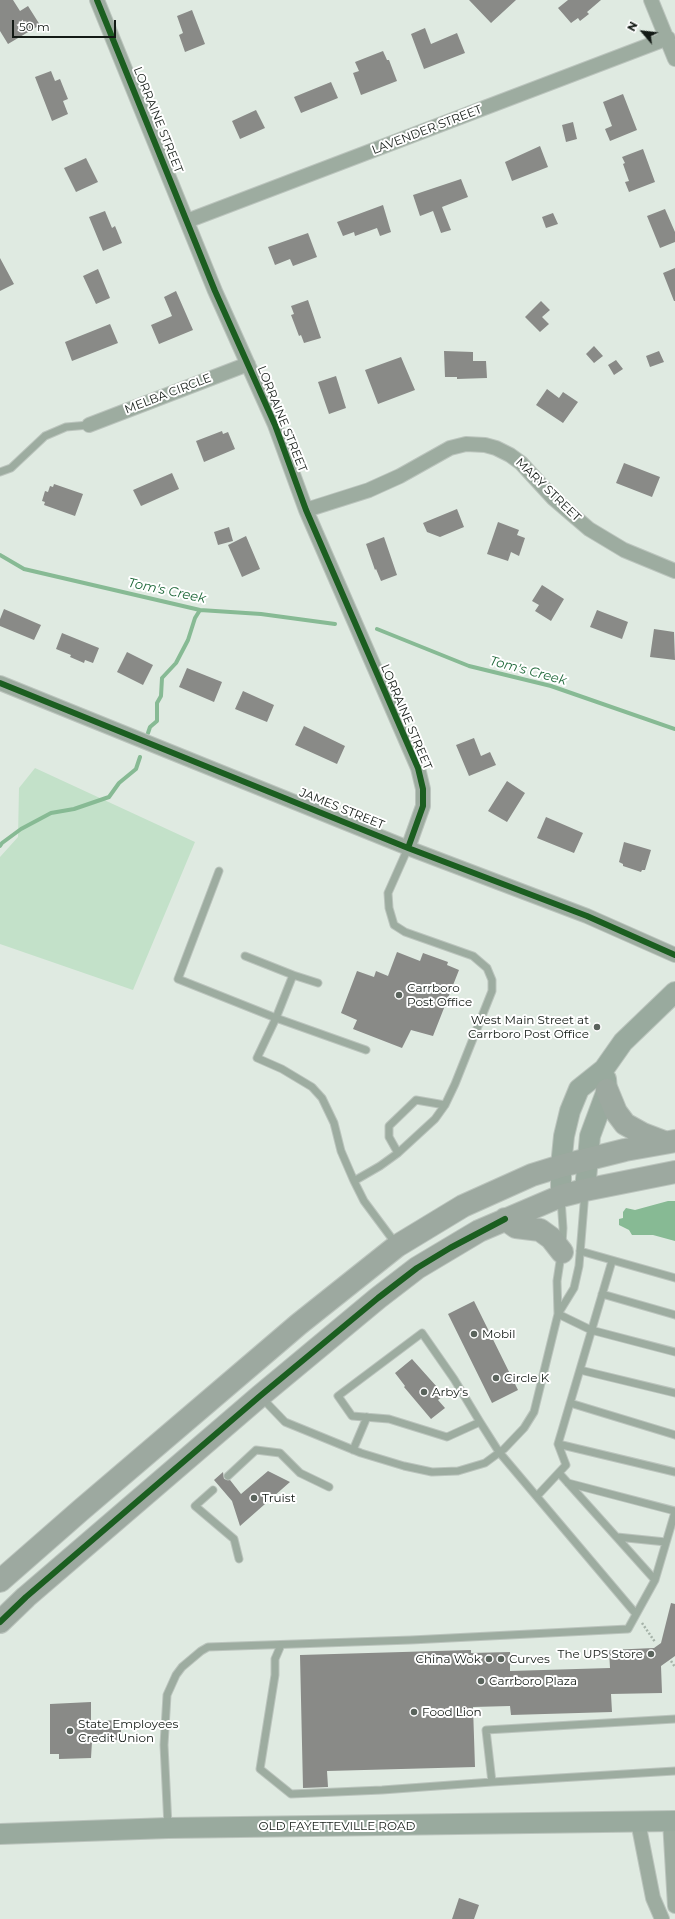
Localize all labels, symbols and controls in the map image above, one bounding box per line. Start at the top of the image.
scale bar [14,12,118,38]
north arrow [623,12,663,52]
text: 50 m [19,19,50,34]
text: N [624,19,641,34]
street label: LORRAINE STREET [130,65,186,175]
street label: LAVENDER STREET [370,102,484,158]
street label: LORRAINE STREET [254,364,310,474]
street label: MELBA CIRCLE [123,371,213,417]
street label: MARY STREET [512,455,584,525]
water label: Tom's Creek [127,575,207,607]
water label: Tom's Creek [488,653,568,689]
street label: LORRAINE STREET [377,662,435,772]
street label: JAMES STREET [297,785,387,833]
place label: Carrboro Post Office [407,981,472,1009]
marker: Carrboro Post Office [394,990,404,1000]
place label: West Main Street at Carrboro Post Office [468,1013,589,1041]
marker: West Main Street at Carrboro Post Office [592,1022,602,1032]
place label: Mobil [482,1327,516,1341]
marker: Mobil [469,1329,479,1339]
place label: Circle K [504,1371,549,1385]
marker: Circle K [491,1373,501,1383]
place label: Arby's [432,1385,468,1399]
marker: Arby's [419,1387,429,1397]
place label: Truist [262,1491,296,1505]
marker: Truist [249,1493,259,1503]
place label: The UPS Store [558,1647,643,1661]
marker: The UPS Store [646,1649,656,1659]
place label: China Wok [415,1652,481,1666]
place label: Curves [509,1652,550,1666]
marker: China Wok [484,1654,494,1664]
marker: Curves [496,1654,506,1664]
place label: Carrboro Plaza [489,1674,577,1688]
marker: Carrboro Plaza [476,1676,486,1686]
place label: Food Lion [422,1705,482,1719]
marker: Food Lion [409,1707,419,1717]
place label: State Employees Credit Union [78,1717,178,1745]
marker: State Employees Credit Union [65,1726,75,1736]
street label: OLD FAYETTEVILLE ROAD [259,1819,415,1833]

